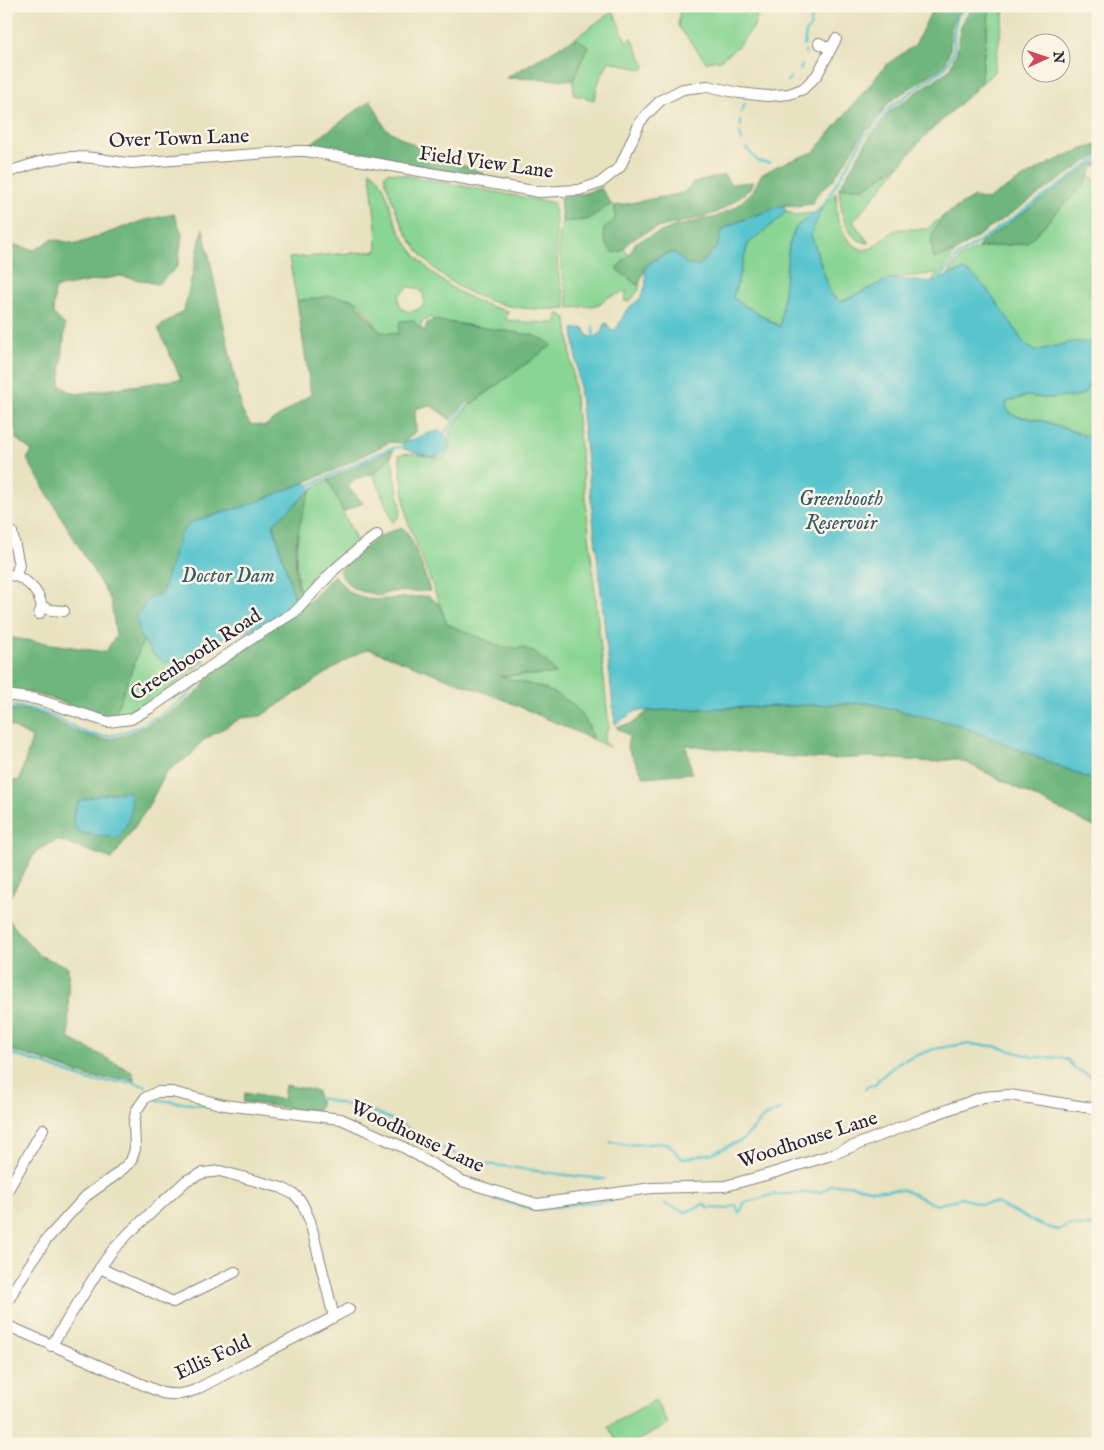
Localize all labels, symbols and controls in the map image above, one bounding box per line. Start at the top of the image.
north arrow [1022,32,1072,82]
text: N [1049,50,1067,64]
street label: Over Town Lane [108,124,250,154]
street label: Field View Lane [417,141,555,185]
water label: Greenbooth Reservoir [799,486,883,537]
water label: Doctor Dam [181,563,275,590]
street label: Greenbooth Road [126,603,267,707]
street label: Woodhouse Lane [346,1095,488,1179]
street label: Woodhouse Lane [735,1106,881,1174]
street label: Ellis Fold [171,1329,255,1386]

